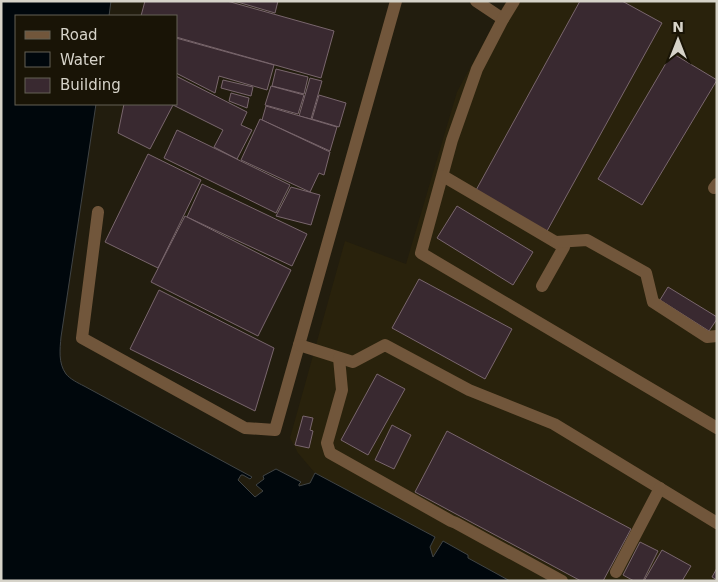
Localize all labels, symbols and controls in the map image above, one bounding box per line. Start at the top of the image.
legend [15,15,178,105]
north arrow [653,15,703,65]
text: N [672,19,684,35]
text: Road [60,26,98,44]
text: Water [60,51,105,69]
text: Building [60,76,121,94]

